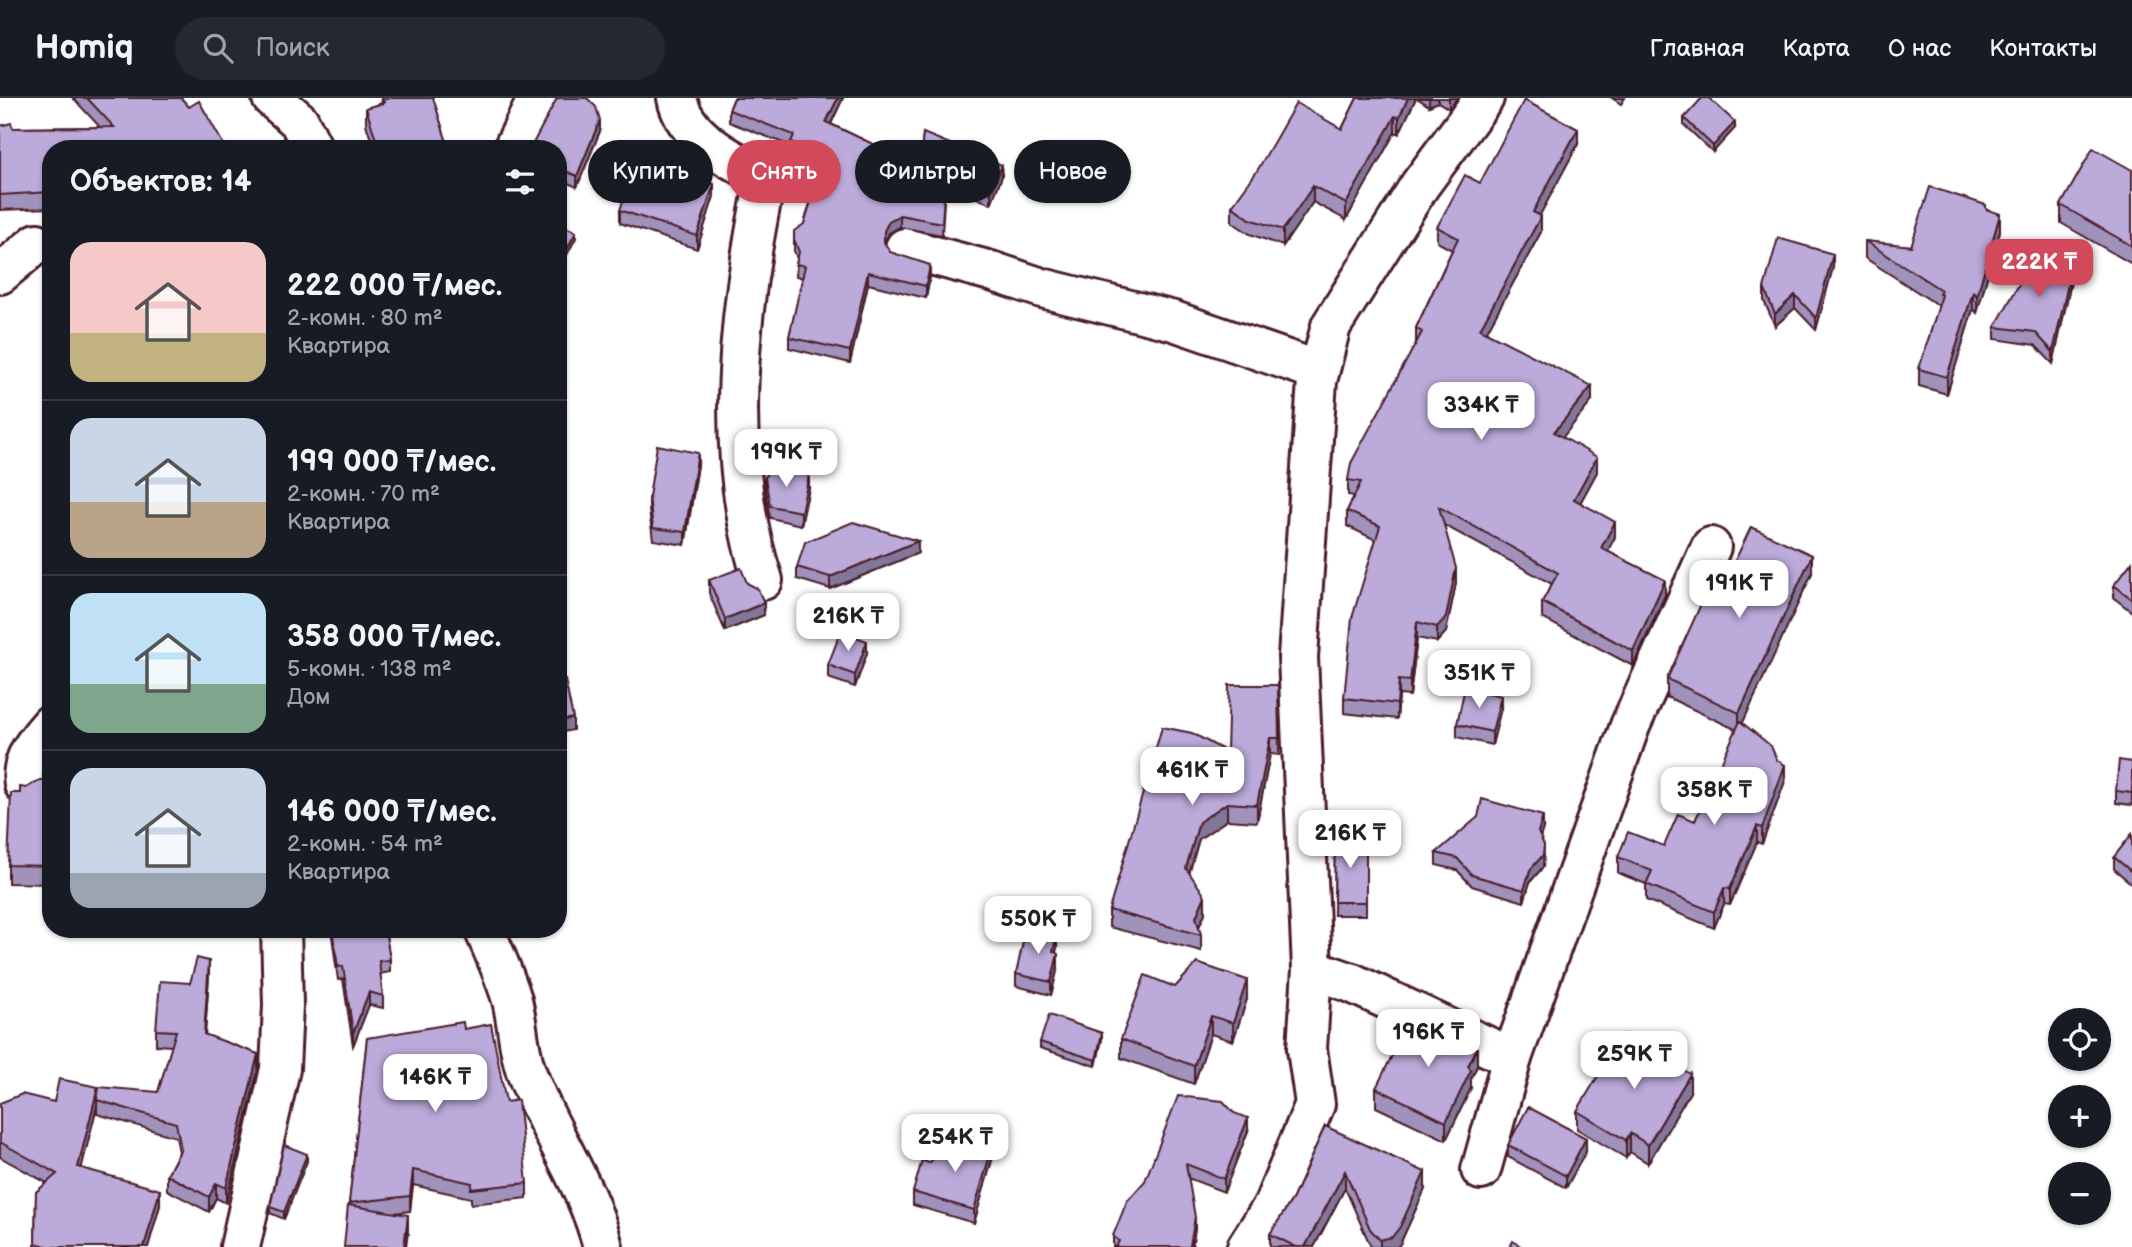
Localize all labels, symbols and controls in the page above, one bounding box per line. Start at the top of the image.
search box [175,17,665,80]
text: Homiq [35,28,133,68]
icon: search [199,29,237,67]
text: Поиск [255,33,330,64]
text: Главная [1650,34,1744,63]
text: Карта [1782,34,1850,63]
text: О нас [1888,34,1951,63]
text: Контакты [1989,34,2097,63]
chip: Купить [588,140,713,203]
chip: Снять [727,140,841,203]
chip: Фильтры [855,140,1000,203]
chip: Новое [1014,140,1131,203]
icon: filters [501,163,539,201]
text: Объектов: 14 [70,164,252,200]
pin: 222K ₸ [1982,240,2096,299]
text: 222K ₸ [2001,248,2077,276]
text: 222 000 ₸/мес. [287,268,502,304]
icon: home [126,270,210,354]
text: 2-комн. · 80 m² [287,304,443,332]
text: Квартира [287,332,390,360]
pin: 334K ₸ [1424,382,1538,442]
text: 334K ₸ [1444,391,1518,419]
pin: 199K ₸ [729,430,843,489]
text: 199K ₸ [750,438,822,466]
text: 199 000 ₸/мес. [287,444,496,480]
icon: home [126,446,210,530]
text: 2-комн. · 70 m² [287,480,440,508]
text: Квартира [287,508,390,536]
pin: 191K ₸ [1682,560,1796,620]
text: 191K ₸ [1705,569,1773,597]
pin: 216K ₸ [791,594,905,653]
text: 216K ₸ [812,602,884,630]
text: 358 000 ₸/мес. [287,619,501,655]
icon: home [126,621,210,705]
pin: 351K ₸ [1422,650,1536,710]
text: 5-комн. · 138 m² [287,655,452,683]
text: 351K ₸ [1444,659,1514,687]
text: Дом [287,683,330,711]
pin: 461K ₸ [1135,748,1249,807]
text: 461K ₸ [1156,756,1228,784]
pin: 358K ₸ [1657,768,1771,827]
text: 358K ₸ [1677,776,1751,804]
text: 146 000 ₸/мес. [287,794,497,830]
icon: home [126,796,210,880]
pin: 216K ₸ [1293,810,1407,870]
text: 216K ₸ [1314,819,1386,847]
text: 2-комн. · 54 m² [287,830,443,858]
text: Квартира [287,858,390,886]
pin: 550K ₸ [981,896,1095,956]
text: 550K ₸ [1000,905,1076,933]
map controls [2048,1008,2111,1225]
button: locate [2048,1008,2111,1071]
pin: 196K ₸ [1371,1010,1485,1069]
text: 196K ₸ [1392,1018,1464,1046]
pin: 259K ₸ [1577,1032,1691,1091]
text: 259K ₸ [1597,1040,1671,1068]
pin: 146K ₸ [378,1054,492,1114]
text: 146K ₸ [399,1063,471,1091]
button: + [2048,1085,2111,1148]
pin: 254K ₸ [898,1114,1012,1174]
text: 254K ₸ [917,1123,993,1151]
button: − [2048,1162,2111,1225]

